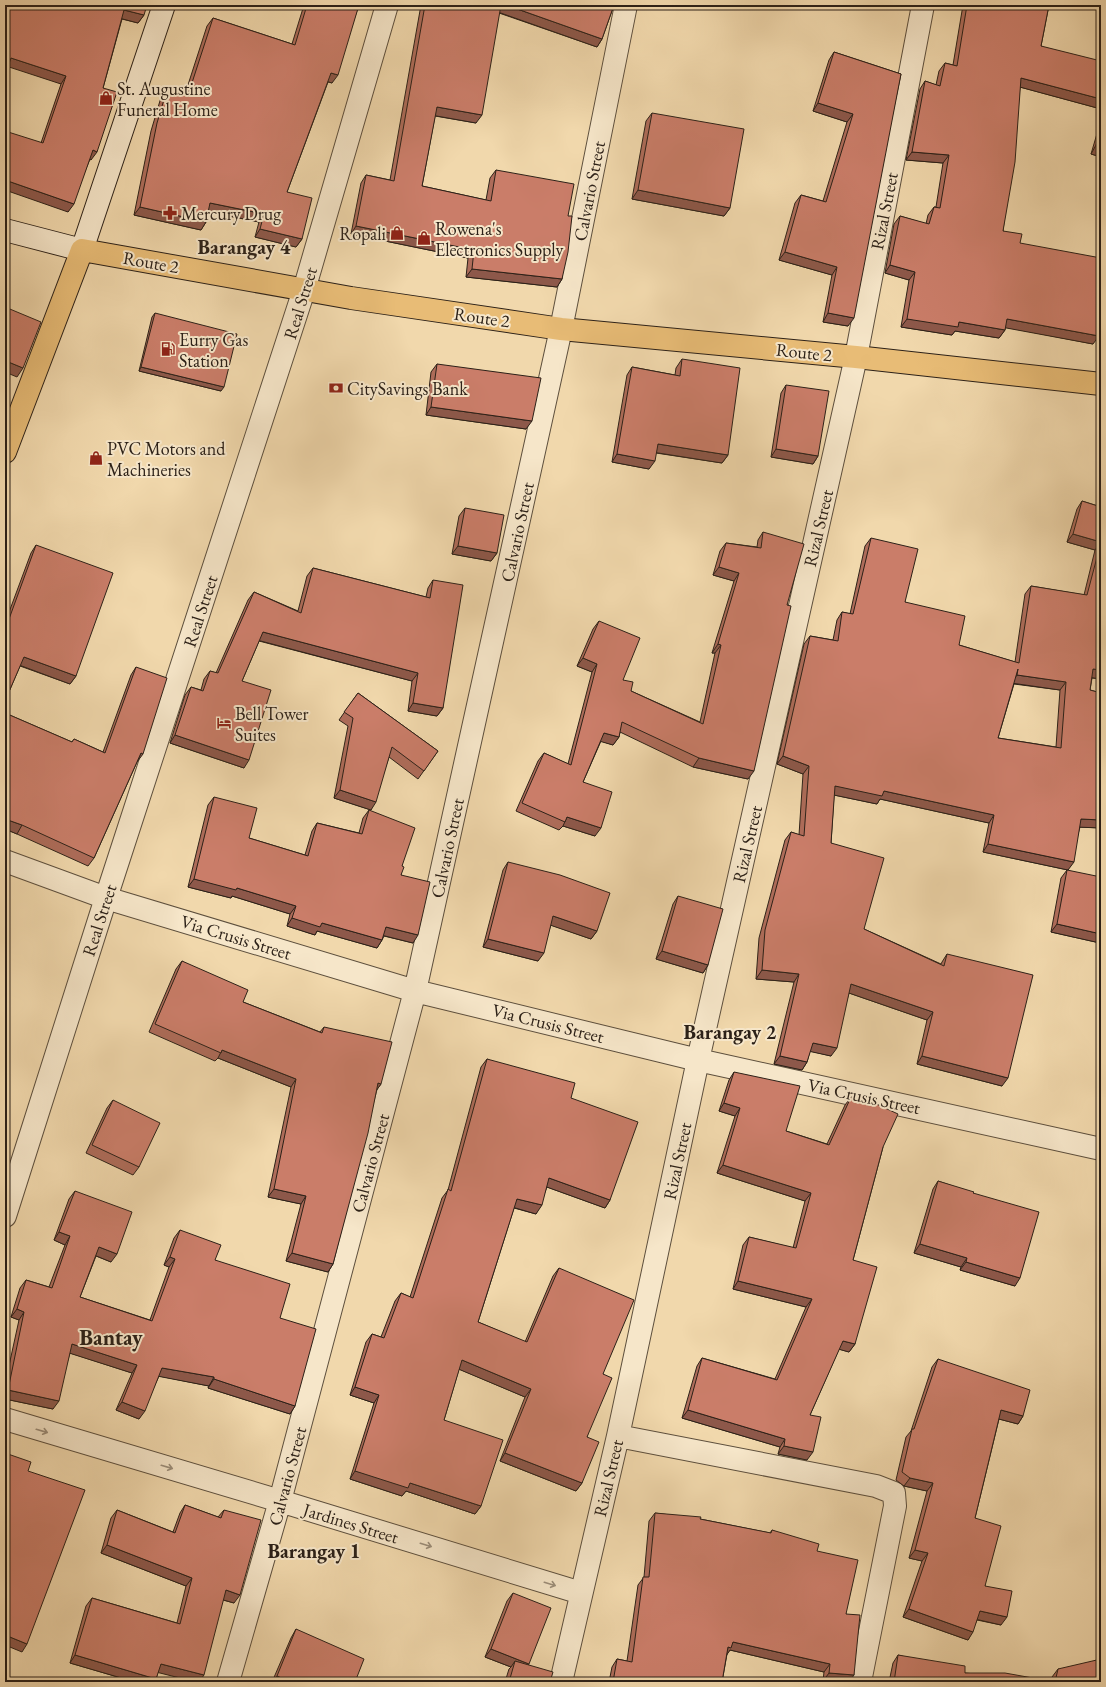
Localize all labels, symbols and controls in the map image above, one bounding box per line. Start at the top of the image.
place label: St. Augustine Funeral Home [117,77,218,121]
shop icon: St. Augustine Funeral Home [98,90,114,106]
street label: Calvario Street [568,139,610,243]
street label: Rizal Street [865,170,903,252]
place label: Mercury Drug [181,202,281,225]
pharmacy icon: Mercury Drug [162,205,178,221]
place label: Rowena's Electronics Supply [435,217,563,261]
place label: Ropali [339,222,387,245]
shop icon: Ropali [389,225,405,241]
shop icon: Rowena's Electronics Supply [416,230,432,246]
district label: Barangay 4 [198,234,291,260]
street label: Route 2 [121,246,181,278]
street label: Real Street [278,264,322,342]
street label: Route 2 [453,302,512,332]
place label: Eurry Gas Station [179,328,248,372]
street label: Route 2 [775,338,833,366]
fuel station icon: Eurry Gas Station [160,341,176,357]
place label: CitySavings Bank [347,377,468,400]
bank icon: CitySavings Bank [328,380,344,396]
place label: PVC Motors and Machineries [107,437,226,481]
shop icon: PVC Motors and Machineries [88,450,104,466]
street label: Calvario Street [495,480,539,584]
street label: Rizal Street [798,487,838,569]
street label: Real Street [178,572,223,650]
place label: Bell Tower Suites [235,702,309,746]
hotel icon: Bell Tower Suites [216,715,232,731]
street label: Calvario Street [425,796,469,900]
street label: Rizal Street [727,803,767,885]
street label: Real Street [77,881,122,959]
street label: Via Crusis Street [178,909,294,965]
street label: Via Crusis Street [490,998,607,1048]
district label: Barangay 2 [684,1019,777,1045]
street label: Via Crusis Street [806,1073,923,1119]
street label: Calvario Street [346,1111,394,1215]
street label: Rizal Street [658,1120,696,1202]
district label: Bantay [79,1323,143,1352]
street label: Calvario Street [263,1424,311,1528]
one-way arrow [36,1428,49,1435]
street label: Rizal Street [588,1437,628,1519]
one-way arrow [160,1464,173,1471]
street label: Jardines Street [299,1497,402,1548]
district label: Barangay 1 [268,1538,360,1564]
one-way arrow [419,1542,431,1550]
one-way arrow [543,1581,556,1588]

